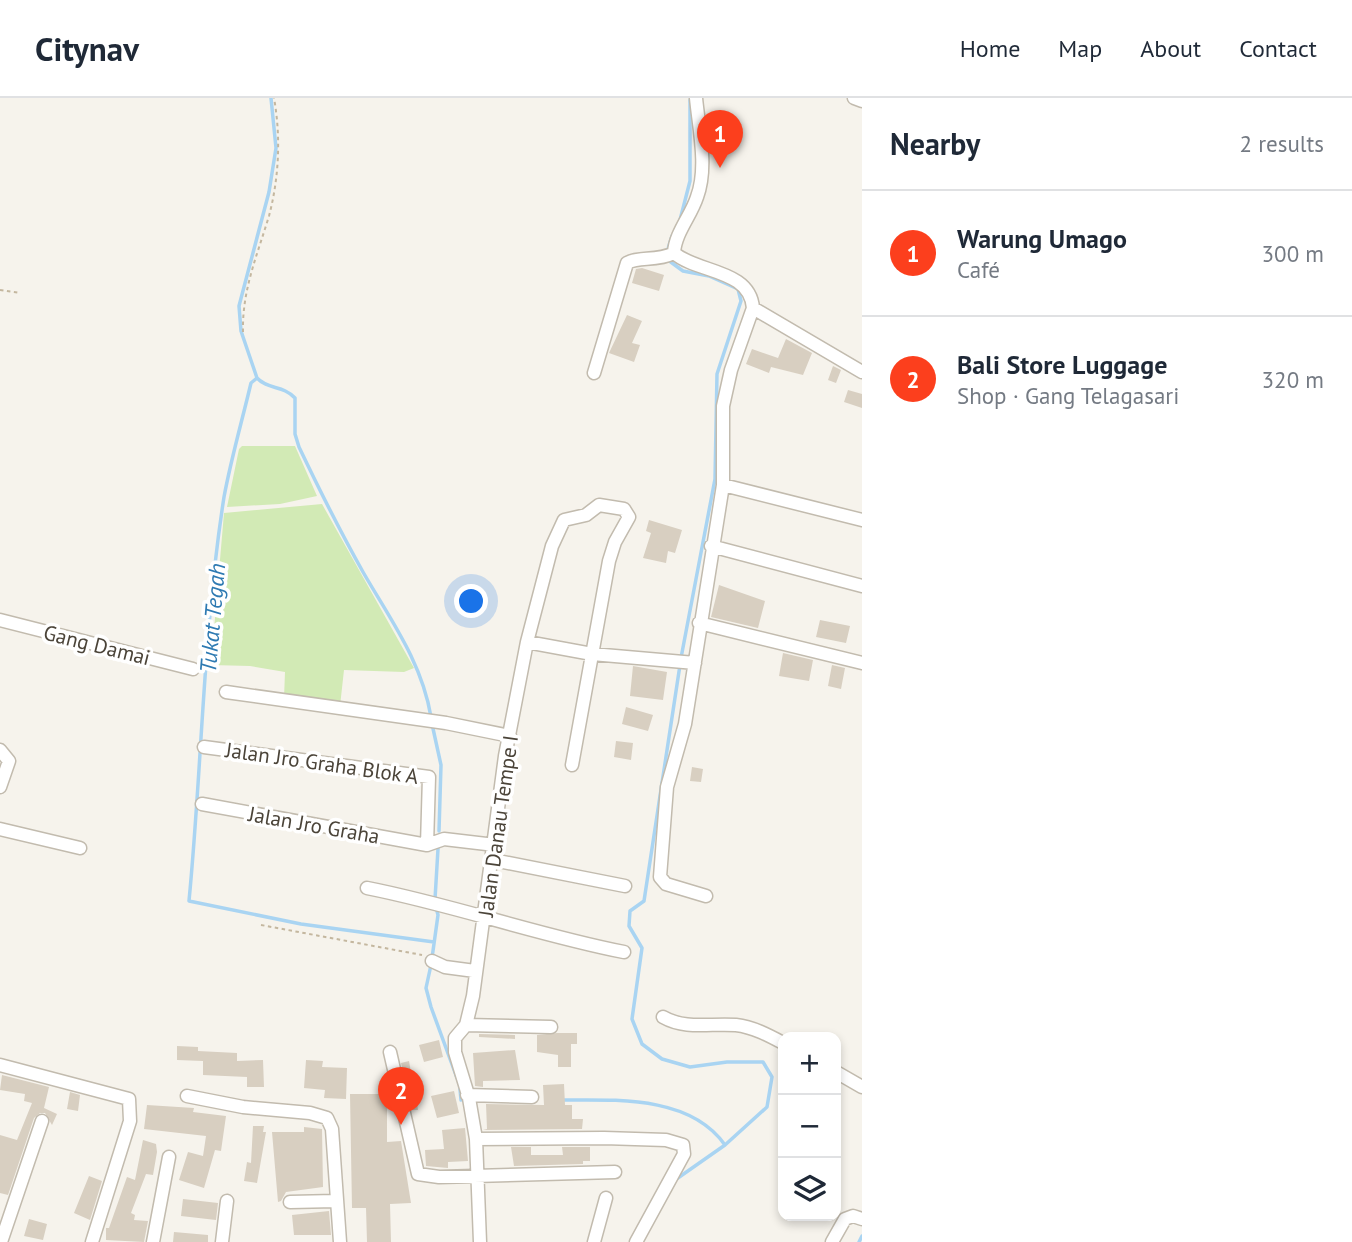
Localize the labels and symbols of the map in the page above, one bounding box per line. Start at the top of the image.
pin: 1 [697,110,743,168]
water label: Tukat Tegah [193,562,231,674]
your location [454,584,488,618]
street label: Gang Damai [41,619,153,671]
street label: Jalan Danau Tempe I [472,734,524,919]
street label: Jalan Jro Graha Blok A [223,736,421,790]
street label: Jalan Jro Graha [245,800,382,850]
pin: 2 [378,1067,424,1125]

